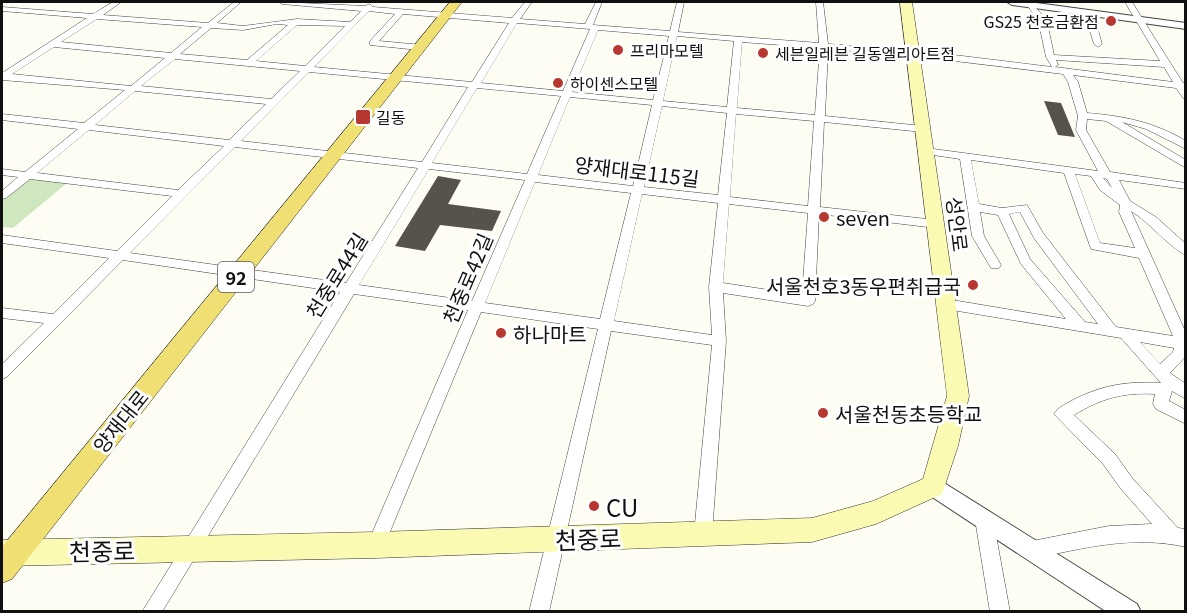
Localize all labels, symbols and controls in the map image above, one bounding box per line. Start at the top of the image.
place label: GS25 천호금환점 [983,9,1099,33]
marker: GS25 천호금환점 [1104,14,1118,28]
place label: 프리마모텔 [630,38,704,62]
place label: 세븐일레븐 길동엘리아트점 [775,41,955,65]
marker: 프리마모텔 [611,43,625,57]
marker: 세븐일레븐 길동엘리아트점 [756,46,770,60]
place label: 하이센스모텔 [570,71,658,95]
marker: 하이센스모텔 [551,76,565,90]
place label: 길동 [376,105,406,129]
marker: 길동 [354,108,372,126]
street label: 양재대로115길 [573,149,701,193]
street label: 성안로 [940,195,976,253]
place label: seven [836,203,890,232]
marker: seven [817,210,831,224]
street label: 천중로44길 [298,227,374,323]
street label: 천중로42길 [435,228,499,328]
road number: 92 [218,262,254,292]
place label: 서울천호3동우편취급국 [766,271,961,300]
marker: 서울천호3동우편취급국 [966,278,980,292]
place label: 하나마트 [513,319,587,348]
marker: 하나마트 [494,326,508,340]
street label: 양재대로 [86,383,154,459]
place label: 서울천동초등학교 [835,399,982,428]
marker: 서울천동초등학교 [816,406,830,420]
place label: CU [606,489,638,524]
marker: CU [587,499,601,513]
street label: 천중로 [554,519,622,557]
street label: 천중로 [69,532,135,568]

